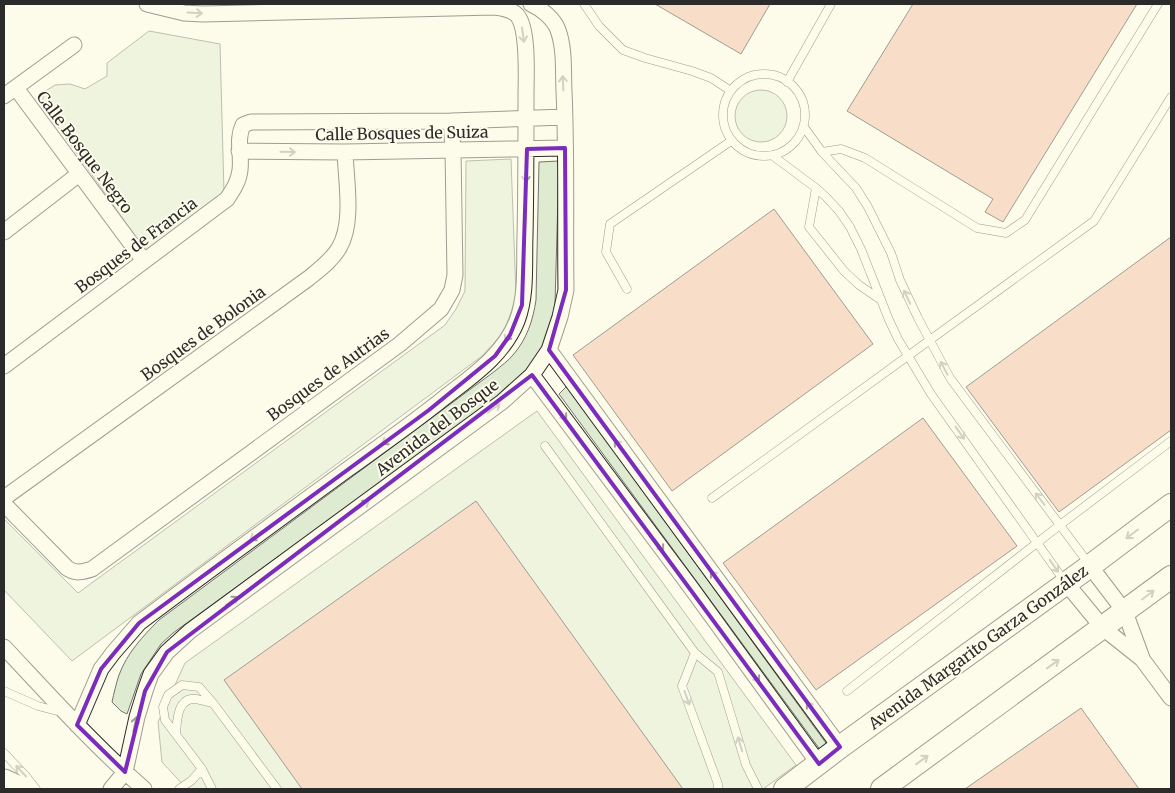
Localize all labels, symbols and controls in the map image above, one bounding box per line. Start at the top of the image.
one-way arrow [187,9,203,18]
one-way arrow [519,26,529,42]
one-way arrow [559,76,568,92]
street label: Calle Bosque Negro [33,87,137,217]
street label: Calle Bosques de Suiza [315,121,489,145]
one-way arrow [280,147,296,157]
one-way arrow [521,166,531,183]
street label: Bosques de Francia [71,192,201,297]
street label: Bosques de Bolonia [137,281,269,385]
one-way arrow [902,290,912,305]
street label: Bosques de Autrias [263,323,393,425]
one-way arrow [504,327,514,341]
one-way arrow [939,361,949,375]
street label: Avenida del Bosque [371,374,502,480]
one-way arrow [487,403,500,414]
one-way arrow [556,407,567,420]
one-way arrow [955,426,965,440]
one-way arrow [381,435,395,445]
one-way arrow [614,439,624,453]
one-way arrow [1035,493,1046,506]
one-way arrow [356,499,369,510]
one-way arrow [1125,529,1139,539]
one-way arrow [249,531,263,541]
one-way arrow [653,538,664,551]
one-way arrow [1049,559,1059,573]
street label: Avenida Margarito Garza González [863,560,1092,734]
one-way arrow [710,570,720,584]
one-way arrow [1141,589,1154,600]
one-way arrow [225,596,239,606]
one-way arrow [1046,659,1059,670]
one-way arrow [750,668,760,682]
one-way arrow [683,690,692,706]
one-way arrow [806,702,817,715]
one-way arrow [131,717,140,733]
one-way arrow [735,736,745,752]
one-way arrow [915,755,928,766]
one-way arrow [15,764,27,777]

